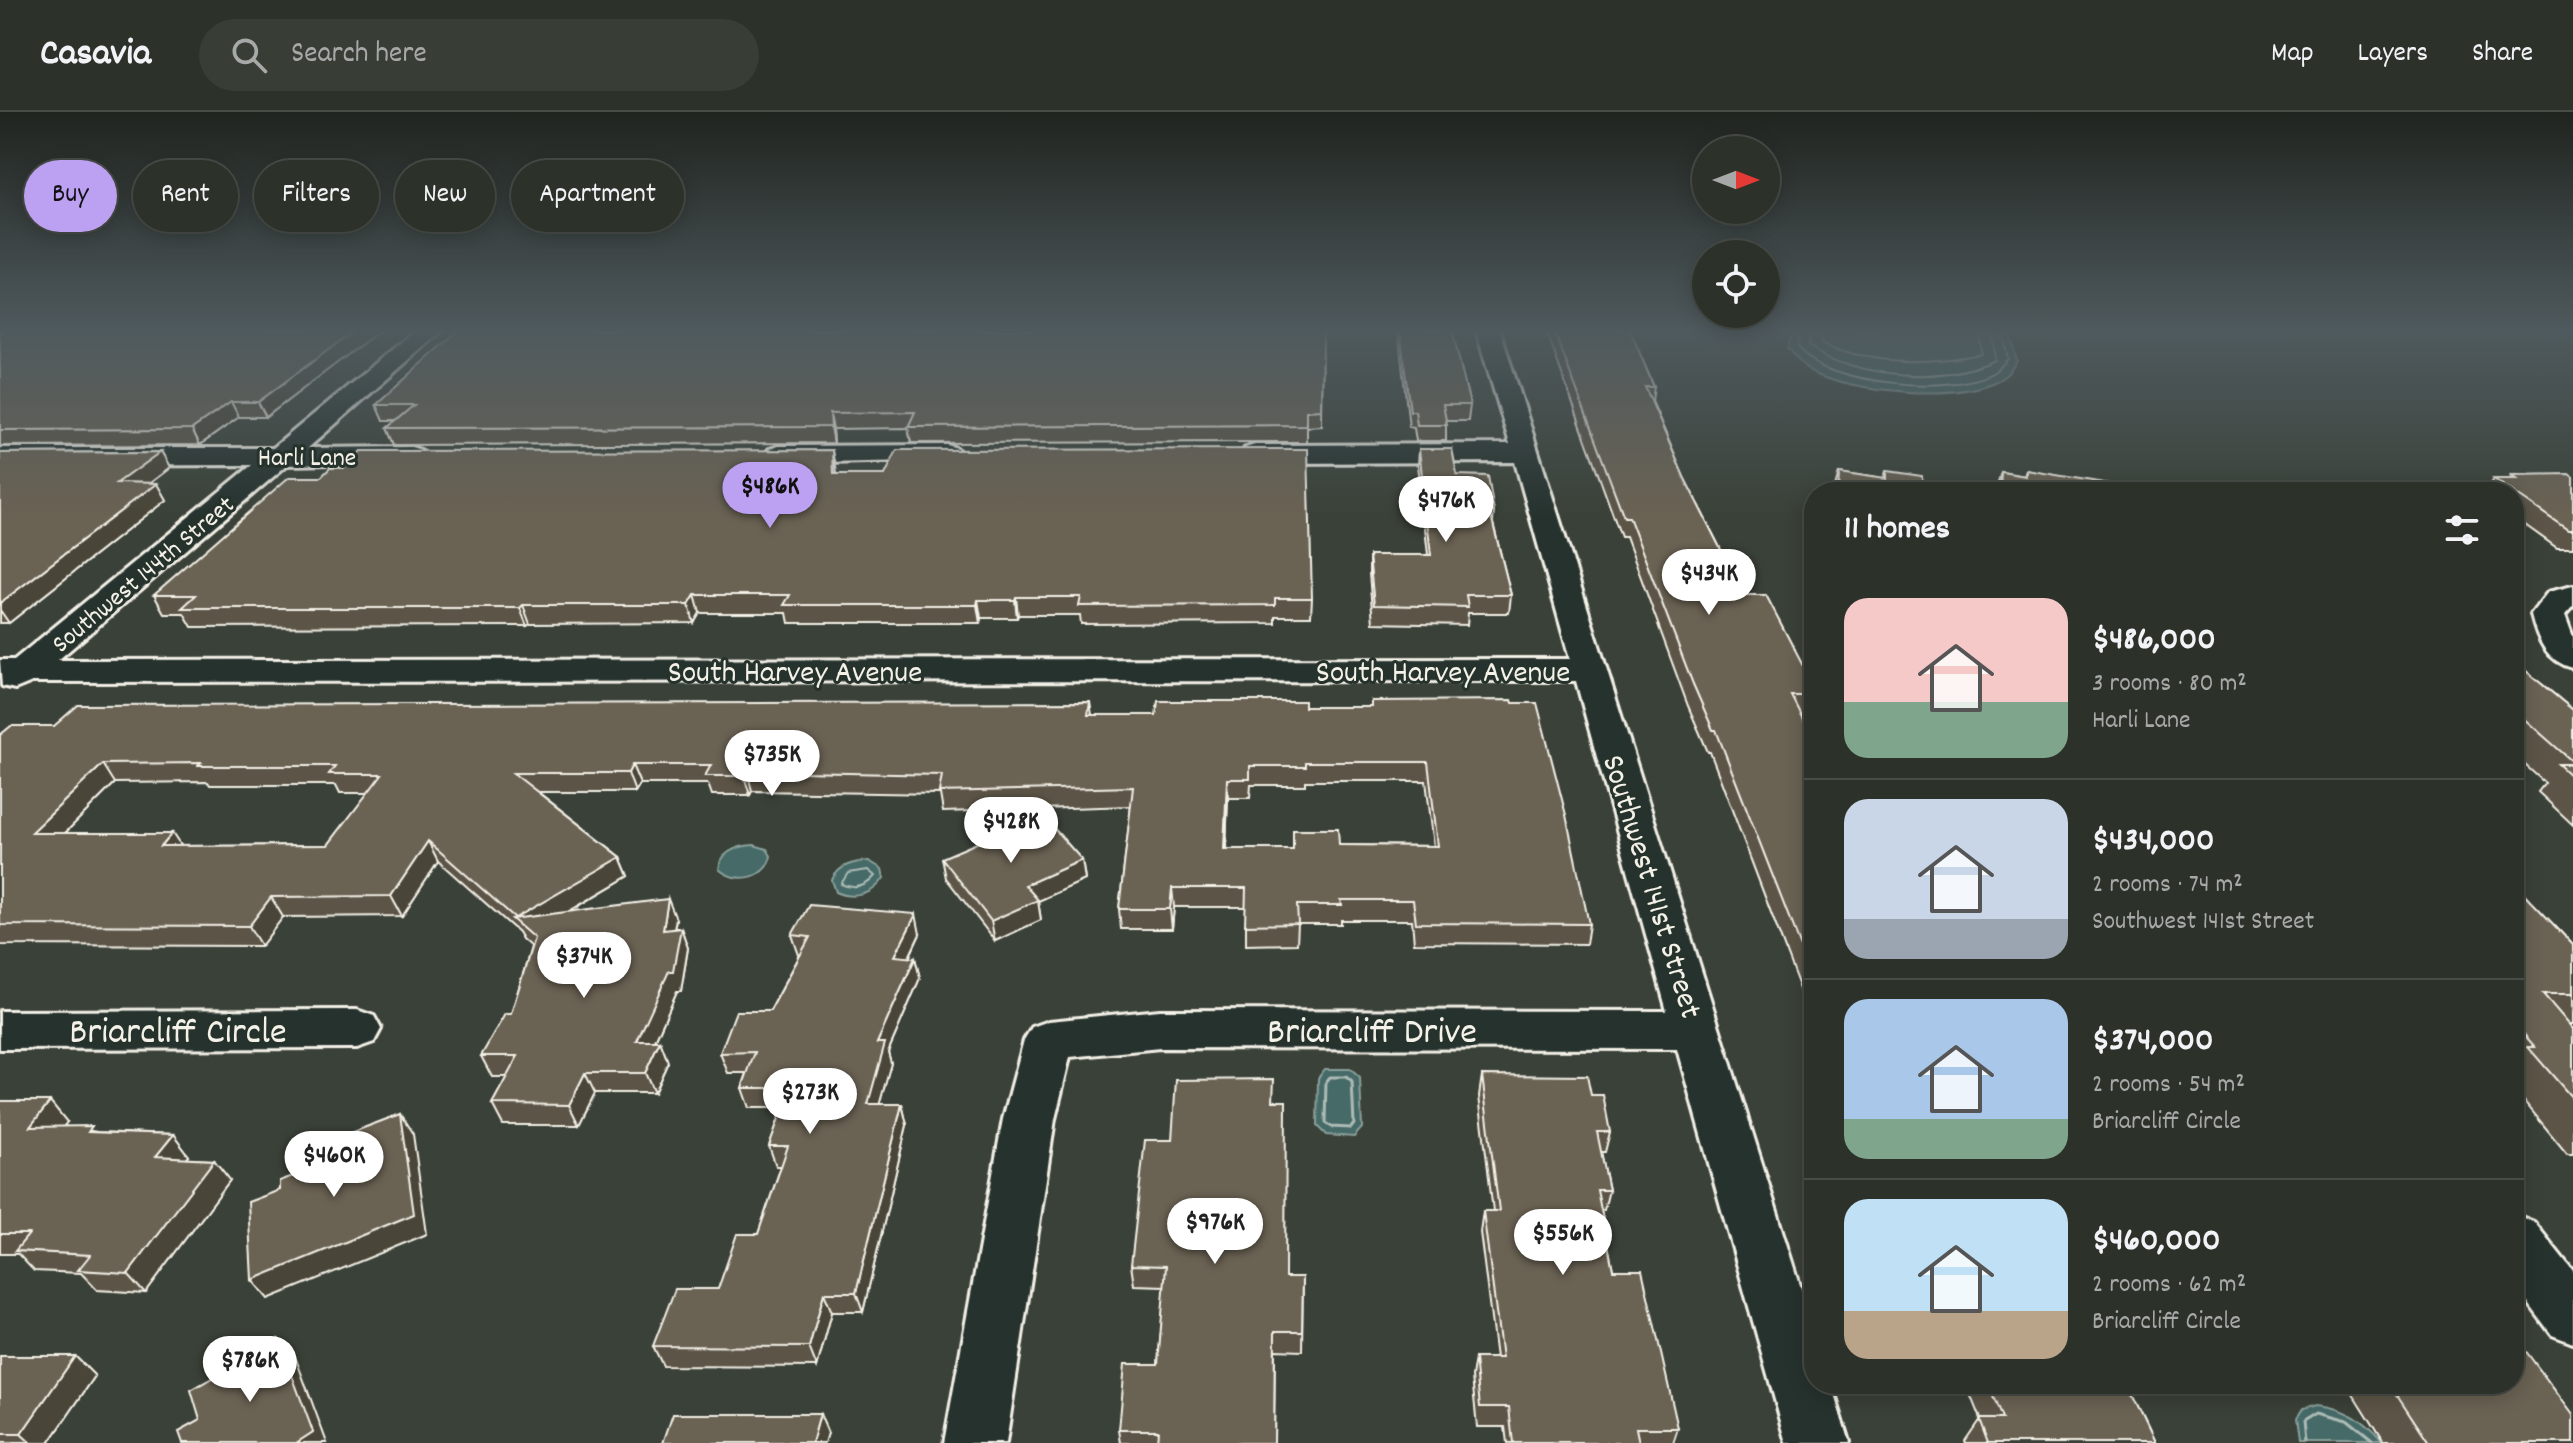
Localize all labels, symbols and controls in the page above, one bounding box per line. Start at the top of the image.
search box [199,19,759,91]
text: Casavia [40,28,151,83]
icon: search [227,33,271,77]
text: Search here [291,34,427,77]
text: Map [2271,35,2314,75]
text: Layers [2358,35,2428,75]
text: Share [2472,35,2533,75]
north arrow [1692,136,1780,224]
map controls [1692,136,1780,328]
chip: Buy [24,160,117,232]
chip: Rent [133,160,238,232]
chip: Filters [254,160,379,232]
chip: New [395,160,495,232]
chip: Apartment [511,160,684,232]
button: locate [1692,240,1780,328]
street label: Harli Lane [258,441,356,478]
pin: $486K [714,462,826,530]
text: $486K [740,469,800,506]
pin: $476K [1390,476,1502,544]
text: $476K [1417,483,1475,520]
street label: Southwest 144th Street [45,488,244,663]
text: 11 homes [1844,506,1950,555]
icon: filters [2440,508,2484,552]
pin: $434K [1653,549,1765,617]
text: $434K [1680,556,1738,593]
text: $486,000 [2092,617,2216,666]
icon: home [1908,630,2004,726]
street label: South Harvey Avenue [668,652,922,698]
street label: South Harvey Avenue [1316,652,1570,698]
text: 3 rooms · 80 m² [2092,666,2247,703]
text: Harli Lane [2092,703,2190,740]
pin: $735K [716,730,828,798]
text: $735K [743,737,801,774]
street label: Southwest 141st Street [1587,750,1711,1025]
pin: $428K [955,797,1067,865]
text: $428K [982,804,1040,841]
text: $434,000 [2092,818,2215,867]
icon: home [1908,831,2004,927]
text: 2 rooms · 74 m² [2092,867,2243,904]
text: Southwest 141st Street [2092,904,2314,941]
pin: $374K [528,932,640,1000]
text: $374K [555,939,613,976]
street label: Briarcliff Circle [69,1007,287,1062]
street label: Briarcliff Drive [1267,1007,1477,1062]
text: $374,000 [2092,1018,2214,1067]
icon: home [1908,1031,2004,1127]
text: 2 rooms · 54 m² [2092,1067,2245,1104]
pin: $273K [754,1068,866,1136]
text: $273K [781,1075,839,1112]
text: Briarcliff Circle [2092,1104,2241,1141]
pin: $460K [278,1131,390,1199]
text: $460K [303,1138,365,1175]
pin: $976K [1159,1198,1271,1266]
text: $976K [1185,1205,1245,1242]
pin: $556K [1507,1209,1619,1277]
text: $556K [1532,1216,1594,1253]
text: $460,000 [2092,1218,2221,1267]
icon: home [1908,1231,2004,1327]
text: 2 rooms · 62 m² [2092,1267,2246,1304]
text: Briarcliff Circle [2092,1304,2241,1341]
pin: $786K [194,1336,306,1404]
text: $786K [221,1343,279,1380]

